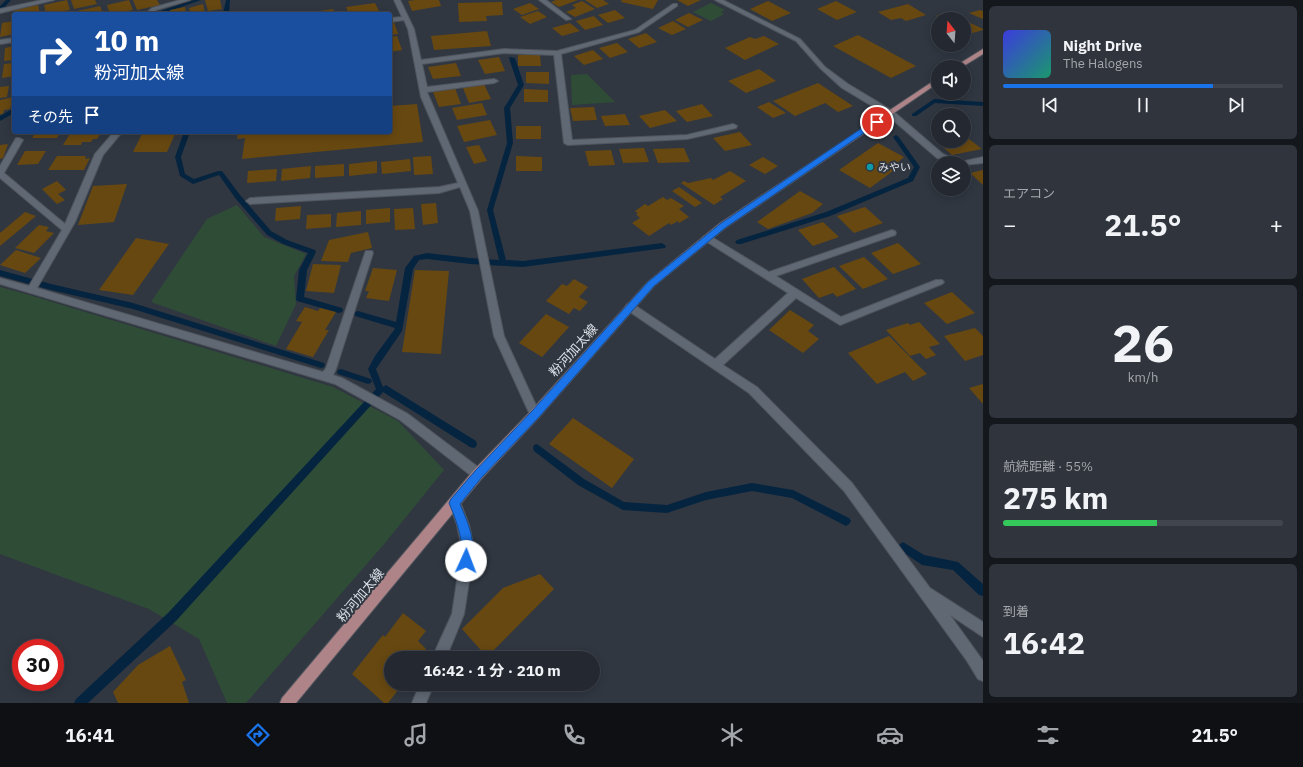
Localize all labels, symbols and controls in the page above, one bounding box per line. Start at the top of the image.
north arrow [931,12,971,52]
map controls [931,12,971,196]
text: 10 m [94,22,159,59]
icon: right [28,28,80,80]
text: Night Drive [1063,36,1142,55]
text: The Halogens [1063,55,1143,72]
button: sound [931,60,971,100]
text: 粉河加太線 [94,61,184,84]
icon: previous [1039,94,1061,116]
icon: pause [1132,94,1154,116]
icon: next [1225,94,1247,116]
icon: arrive [81,104,103,126]
pin [860,105,894,139]
text: その先 [28,107,73,126]
button: search [931,108,971,148]
icon: arrive [866,111,888,133]
button: layers [931,156,971,196]
place label: みやい [878,160,911,174]
marker: みやい [865,162,875,172]
text: エアコン [1003,185,1055,202]
text: 21.5° [1104,205,1182,244]
text: − [1003,210,1016,239]
text: + [1270,210,1283,239]
text: 26 [1112,309,1174,376]
street label: 粉河加太線 [545,320,601,380]
text: km/h [1128,369,1158,386]
text: 航続距離 · 55% [1003,458,1093,475]
text: 275 km [1003,478,1108,517]
position arrow [445,540,487,582]
street label: 粉河加太線 [333,565,388,626]
text: 到着 [1003,603,1029,620]
text: 16:42 [1003,623,1085,662]
speed limit sign: 30 [12,639,64,691]
text: 16:42 · 1 分 · 210 m [423,661,561,680]
icon: directions [244,721,272,749]
icon: music [402,721,430,749]
icon: phone [560,721,588,749]
icon: climate [718,721,746,749]
icon: car [876,721,904,749]
icon: filters [1034,721,1062,749]
text: 16:41 [65,724,114,747]
text: 21.5° [1192,724,1238,747]

